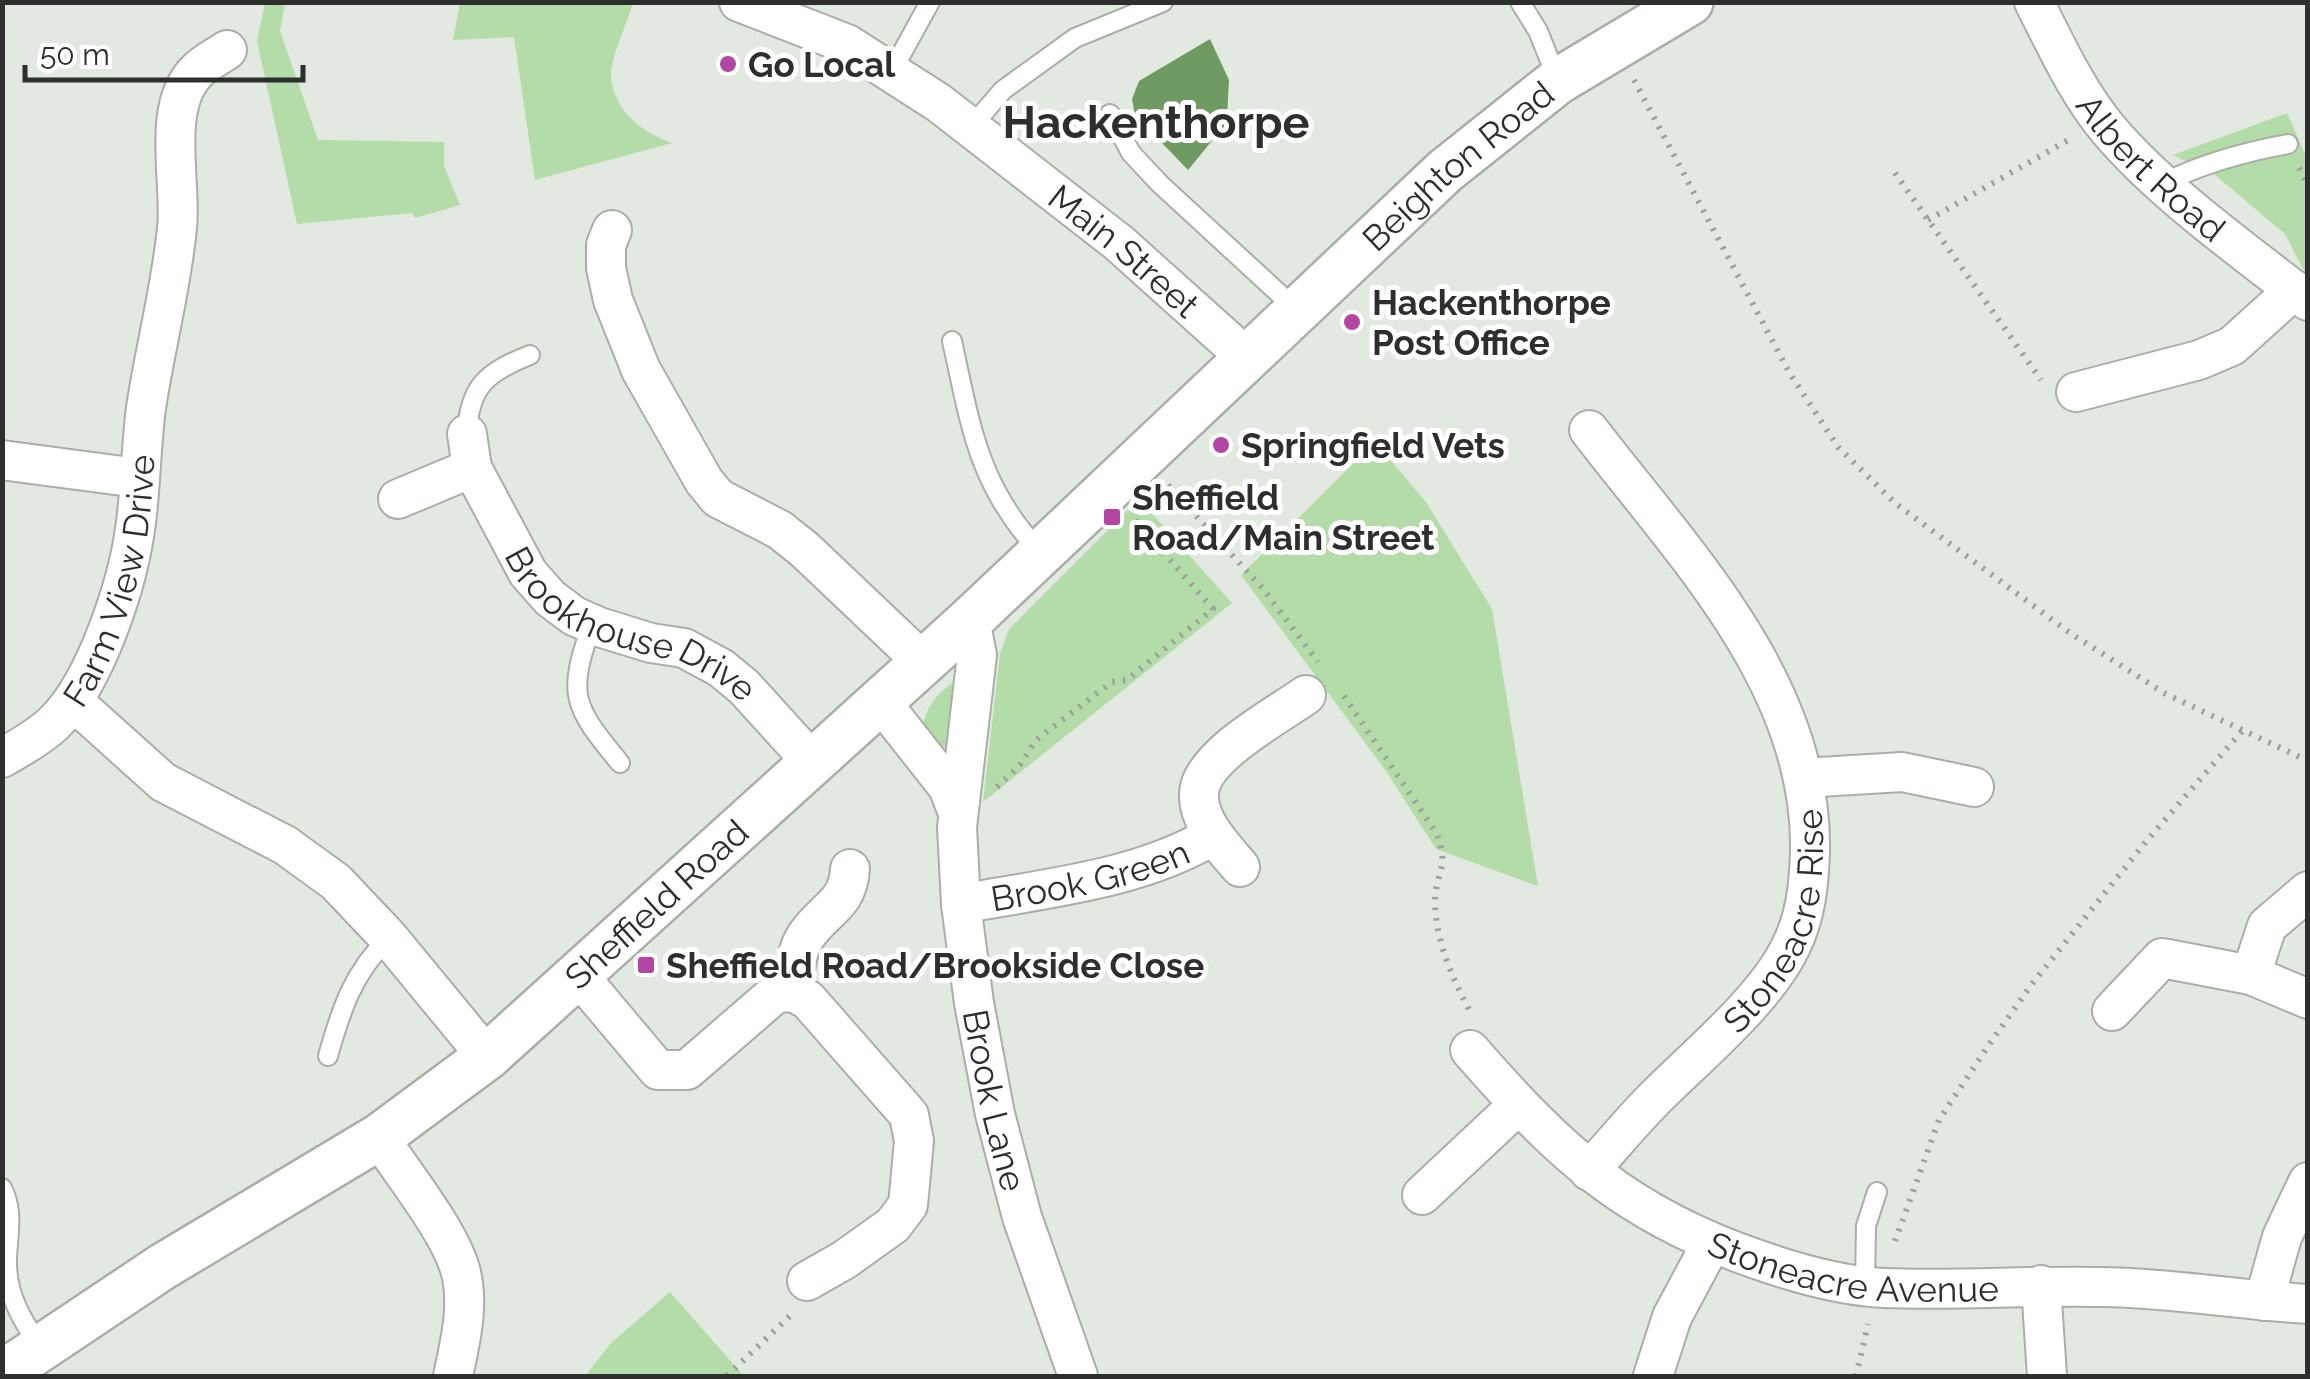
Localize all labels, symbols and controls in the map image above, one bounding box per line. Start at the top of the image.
scale bar [25,20,302,82]
text: 50 m [40,37,110,72]
place label: Go Local [748,44,896,85]
marker: Go Local [717,53,739,75]
street label: Beighton Road [1354,72,1562,259]
street label: Albert Road [2068,86,2234,249]
district label: Hackenthorpe [1002,96,1310,149]
street label: Main Street [1041,176,1208,326]
place label: Hackenthorpe Post Office [1372,282,1611,363]
marker: Hackenthorpe Post Office [1341,311,1363,333]
place label: Springfield Vets [1241,425,1505,466]
marker: Springfield Vets [1210,434,1232,456]
street label: Farm View Drive [54,453,162,714]
place label: Sheffield Road/Main Street [1132,477,1435,558]
marker: Sheffield Road/Main Street [1101,506,1123,528]
street label: Brookhouse Drive [497,540,765,709]
street label: Stoneacre Rise [1714,808,1831,1041]
street label: Sheffield Road [556,811,756,997]
street label: Brook Green [988,831,1195,919]
place label: Sheffield Road/Brookside Close [666,945,1204,986]
marker: Sheffield Road/Brookside Close [635,954,657,976]
street label: Brook Lane [955,1006,1035,1195]
street label: Stoneacre Avenue [1702,1223,1999,1309]

